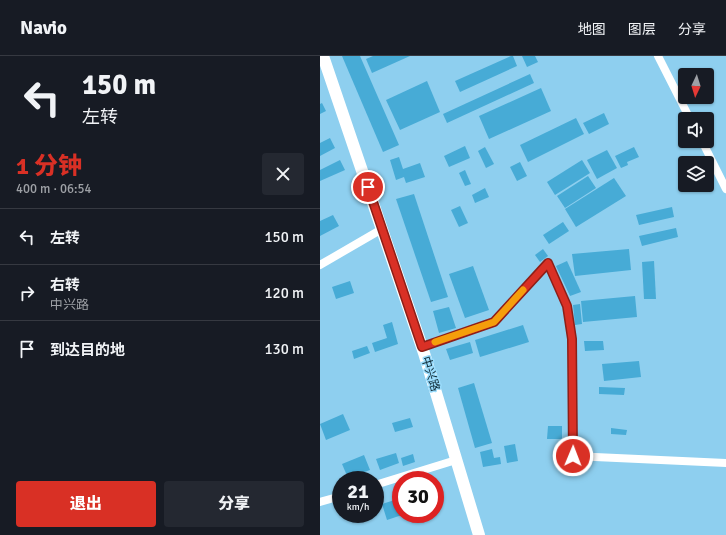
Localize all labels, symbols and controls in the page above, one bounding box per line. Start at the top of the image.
text: Navio [20,16,67,40]
text: 地图 [578,21,606,38]
text: 图层 [628,21,656,38]
text: 分享 [678,21,706,38]
text: 150 m [82,68,156,102]
north arrow [678,68,714,104]
map controls [678,68,714,192]
icon: left [16,72,68,124]
text: 左转 [82,106,118,128]
button: sound [678,112,714,148]
text: 1 分钟 [16,151,82,181]
button: close [262,153,304,195]
button: layers [678,156,714,192]
pin [351,170,385,204]
icon: arrive [357,176,379,198]
text: 400 m · 06:54 [16,181,92,197]
icon: left [16,226,38,248]
text: 150 m [264,228,304,246]
text: 左转 [50,229,80,247]
text: 右转 [50,276,80,294]
icon: right [16,282,38,304]
text: 120 m [264,284,304,302]
text: 中兴路 [50,297,89,313]
icon: arrive [16,338,38,360]
text: 130 m [264,340,304,358]
text: 到达目的地 [50,341,125,359]
street label: 中兴路 [418,355,442,393]
position arrow [552,435,594,477]
speed limit sign: 30 [392,471,444,523]
text: 21 [347,479,369,504]
button: 退出 [16,481,156,527]
button: 分享 [164,481,304,527]
text: km/h [347,501,369,513]

